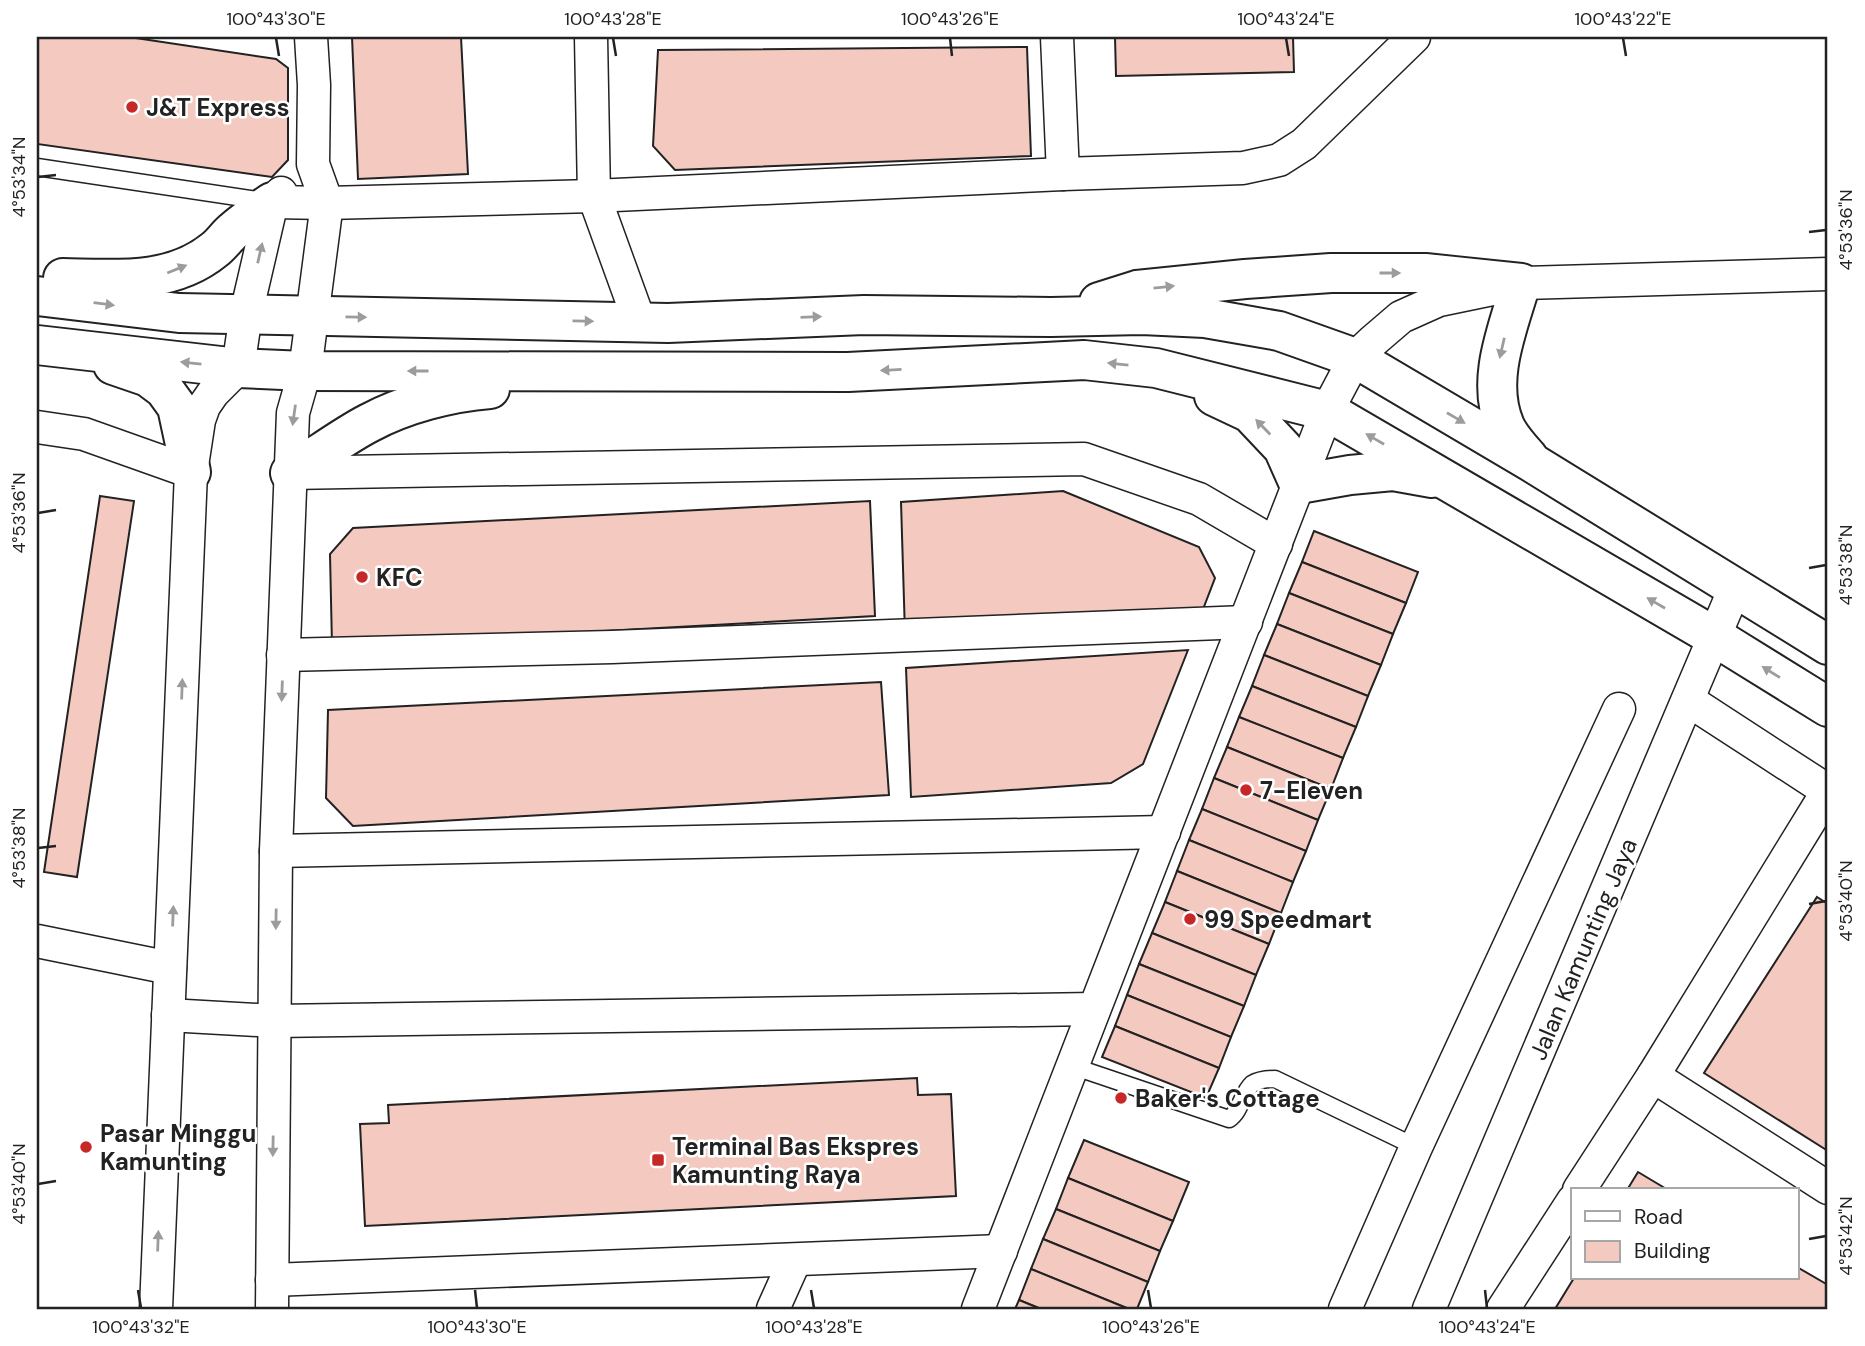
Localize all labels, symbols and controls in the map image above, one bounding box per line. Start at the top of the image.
text: 100°43'30"E [226,7,326,31]
text: 100°43'28"E [564,7,662,31]
text: 100°43'26"E [901,7,999,31]
text: 100°43'24"E [1237,7,1335,31]
text: 100°43'22"E [1575,7,1671,31]
place label: J&T Express [146,92,289,123]
marker: J&T Express [124,99,140,115]
text: 4°53'34"N [7,137,31,217]
text: 4°53'36"N [1834,189,1858,271]
one-way arrow [255,242,266,264]
one-way arrow [167,264,188,275]
one-way arrow [1380,267,1402,279]
one-way arrow [1153,281,1175,292]
one-way arrow [94,299,116,310]
one-way arrow [345,311,367,322]
one-way arrow [800,312,822,323]
one-way arrow [573,316,595,327]
one-way arrow [1496,337,1507,359]
one-way arrow [180,357,202,368]
one-way arrow [1107,358,1129,369]
one-way arrow [879,364,901,375]
one-way arrow [407,365,429,377]
one-way arrow [288,404,299,426]
one-way arrow [1447,412,1466,424]
one-way arrow [1255,419,1271,436]
one-way arrow [1365,433,1384,445]
text: 4°53'36"N [7,472,31,554]
text: 4°53'38"N [1834,525,1858,605]
place label: KFC [376,562,423,593]
marker: KFC [354,569,370,585]
one-way arrow [1646,597,1665,609]
one-way arrow [1762,666,1781,679]
one-way arrow [176,677,187,699]
one-way arrow [276,681,287,703]
place label: 7-Eleven [1260,775,1363,806]
marker: 7-Eleven [1238,782,1254,798]
text: 4°53'38"N [7,808,31,888]
street label: Jalan Kamunting Jaya [1522,833,1644,1065]
text: 4°53'40"N [1834,860,1858,942]
place label: 99 Speedmart [1204,904,1372,935]
one-way arrow [167,905,178,927]
one-way arrow [270,908,281,930]
marker: 99 Speedmart [1182,911,1198,927]
place label: Baker's Cottage [1135,1083,1320,1114]
marker: Baker's Cottage [1113,1090,1129,1106]
place label: Pasar Minggu Kamunting [100,1118,256,1177]
place label: Terminal Bas Ekspres Kamunting Raya [672,1131,919,1190]
one-way arrow [267,1135,279,1157]
marker: Pasar Minggu Kamunting [78,1139,94,1155]
text: 4°53'40"N [7,1143,31,1225]
marker: Terminal Bas Ekspres Kamunting Raya [650,1152,666,1168]
legend [1571,1188,1798,1280]
text: 4°53'42"N [1834,1196,1858,1276]
text: Road [1634,1203,1683,1231]
one-way arrow [153,1230,164,1252]
text: Building [1634,1237,1711,1265]
text: 100°43'32"E [92,1315,190,1339]
text: 100°43'30"E [427,1315,527,1339]
text: 100°43'28"E [765,1315,863,1339]
text: 100°43'26"E [1102,1315,1200,1339]
text: 100°43'24"E [1438,1315,1536,1339]

